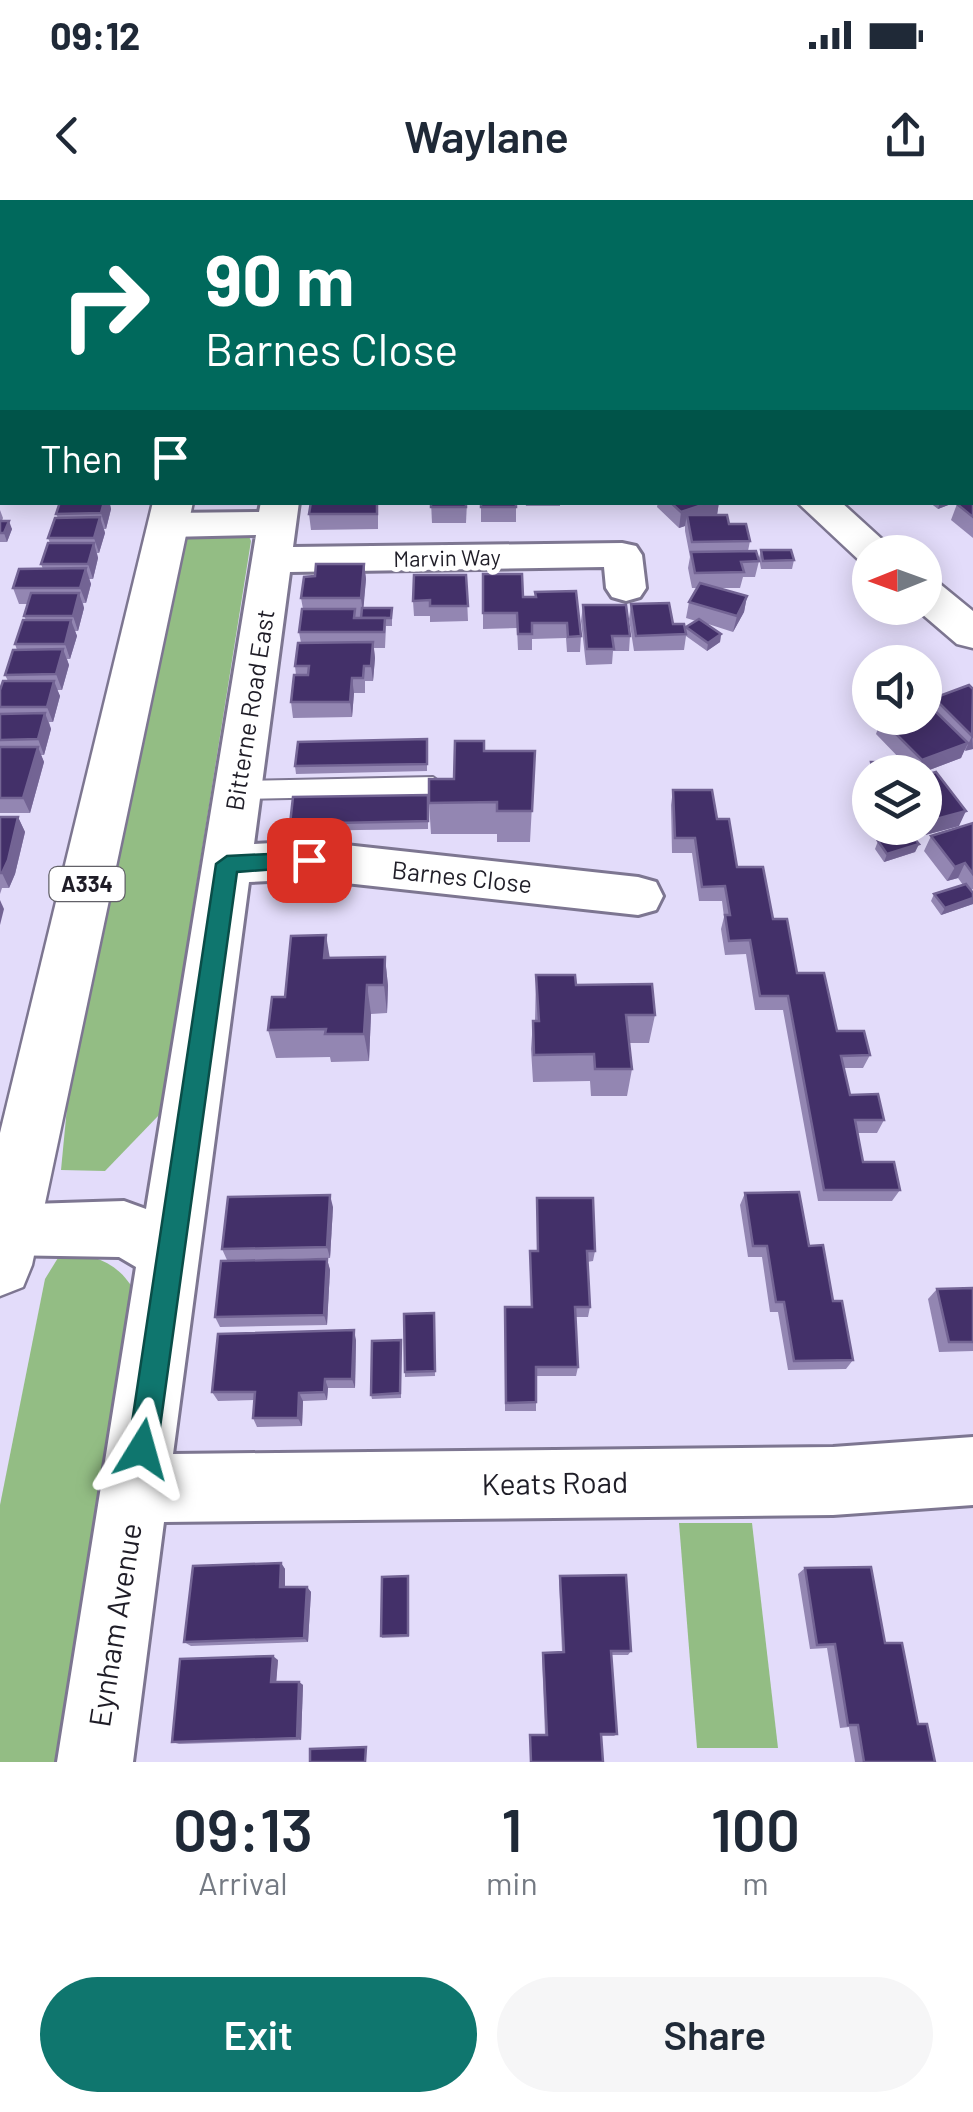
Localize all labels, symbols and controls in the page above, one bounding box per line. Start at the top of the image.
text: 09:12 [50,12,140,58]
icon: back [40,108,95,163]
text: Waylane [404,108,569,162]
icon: share [878,108,933,163]
text: 90 m [205,236,355,320]
icon: right [40,240,170,370]
text: Barnes Close [205,321,458,375]
icon: arrive [143,430,198,485]
text: Then [40,435,123,481]
north arrow [852,535,942,625]
map controls [852,535,942,845]
street label: Marvin Way [393,543,501,571]
street label: Bitterne Road East [218,607,280,813]
button: sound [852,645,942,735]
button: layers [852,755,942,845]
pin [267,818,352,903]
icon: arrive [282,833,337,888]
street label: Barnes Close [391,854,534,898]
road number: A334 [49,867,124,901]
position arrow [90,1397,194,1501]
street label: Keats Road [481,1463,629,1501]
street label: Eynham Avenue [80,1520,148,1729]
text: 09:13 [173,1792,313,1864]
text: 1 [501,1792,522,1864]
text: 100 [711,1792,800,1864]
text: Arrival [198,1863,288,1901]
text: min [486,1863,538,1901]
text: m [742,1863,769,1901]
button: Exit [40,1977,477,2092]
button: Share [497,1977,933,2092]

